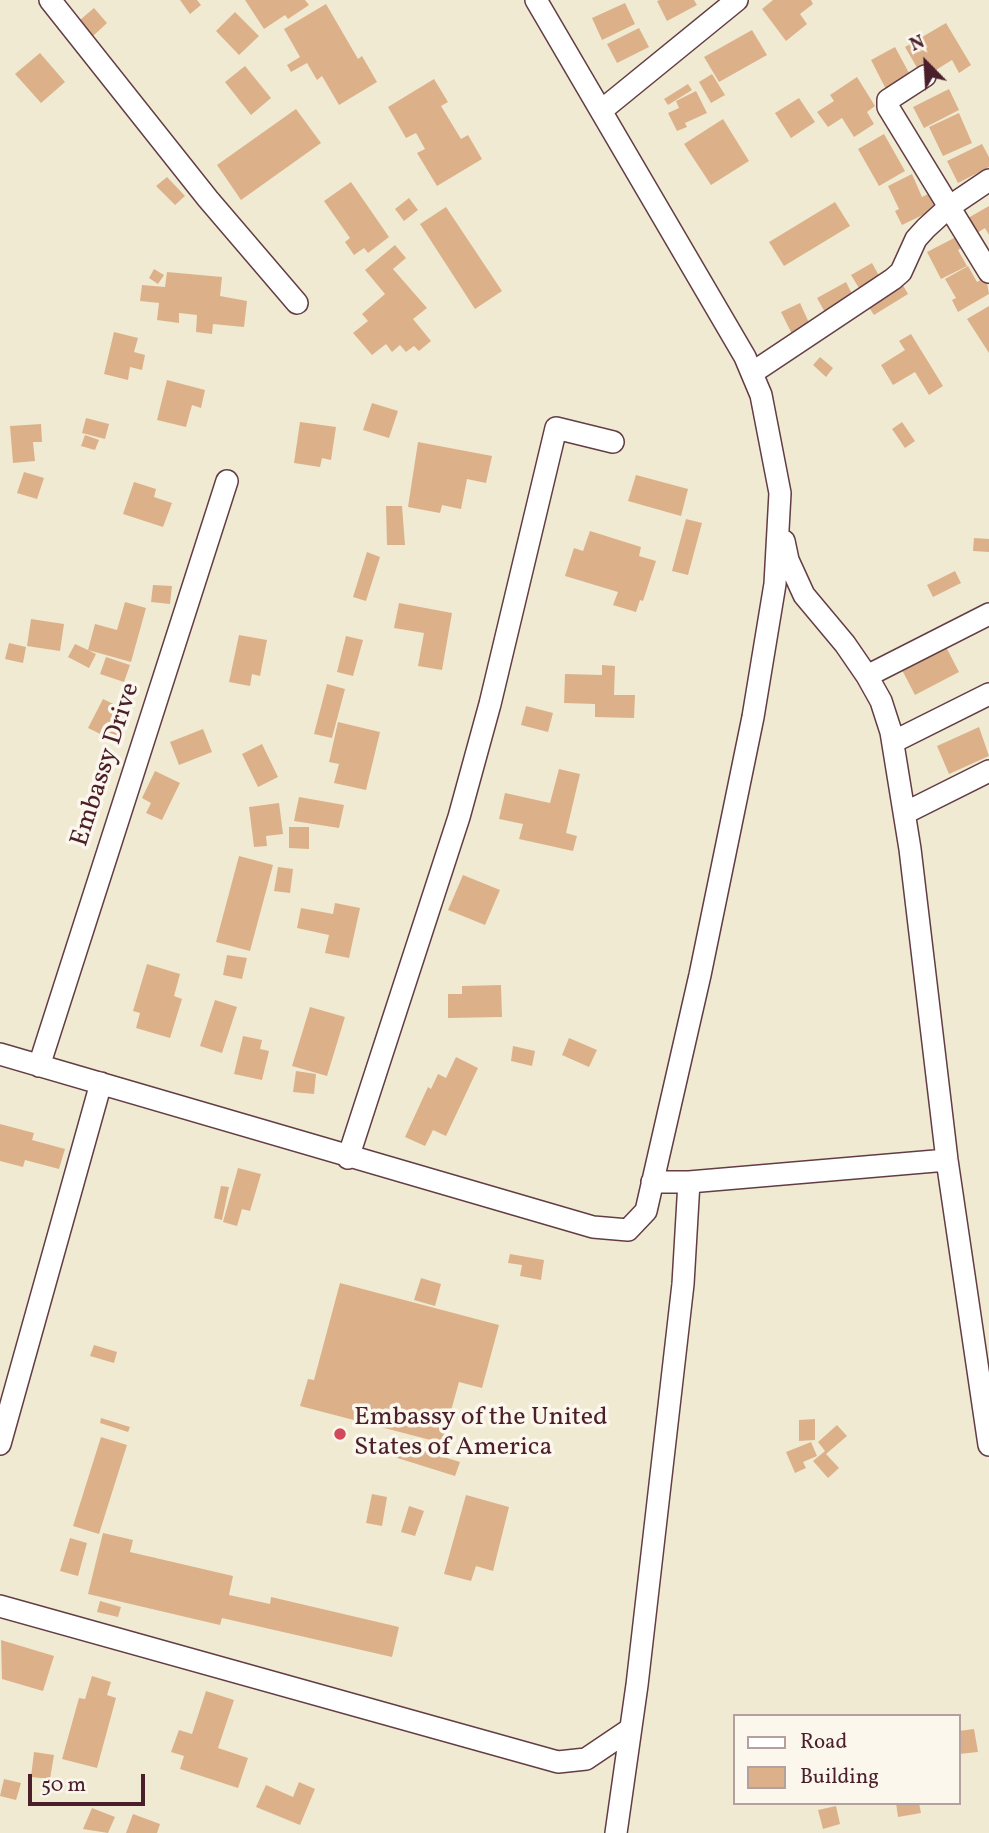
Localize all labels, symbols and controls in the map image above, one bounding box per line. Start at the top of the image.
north arrow [891,28,961,98]
text: N [906,29,929,59]
street label: Embassy Drive [66,679,148,851]
place label: Embassy of the United States of America [354,1403,608,1464]
marker: Embassy of the United States of America [332,1426,348,1442]
legend [734,1714,961,1805]
text: Road [800,1728,847,1757]
scale bar [32,1759,149,1803]
text: Building [800,1763,879,1792]
text: 50 m [41,1771,86,1800]

